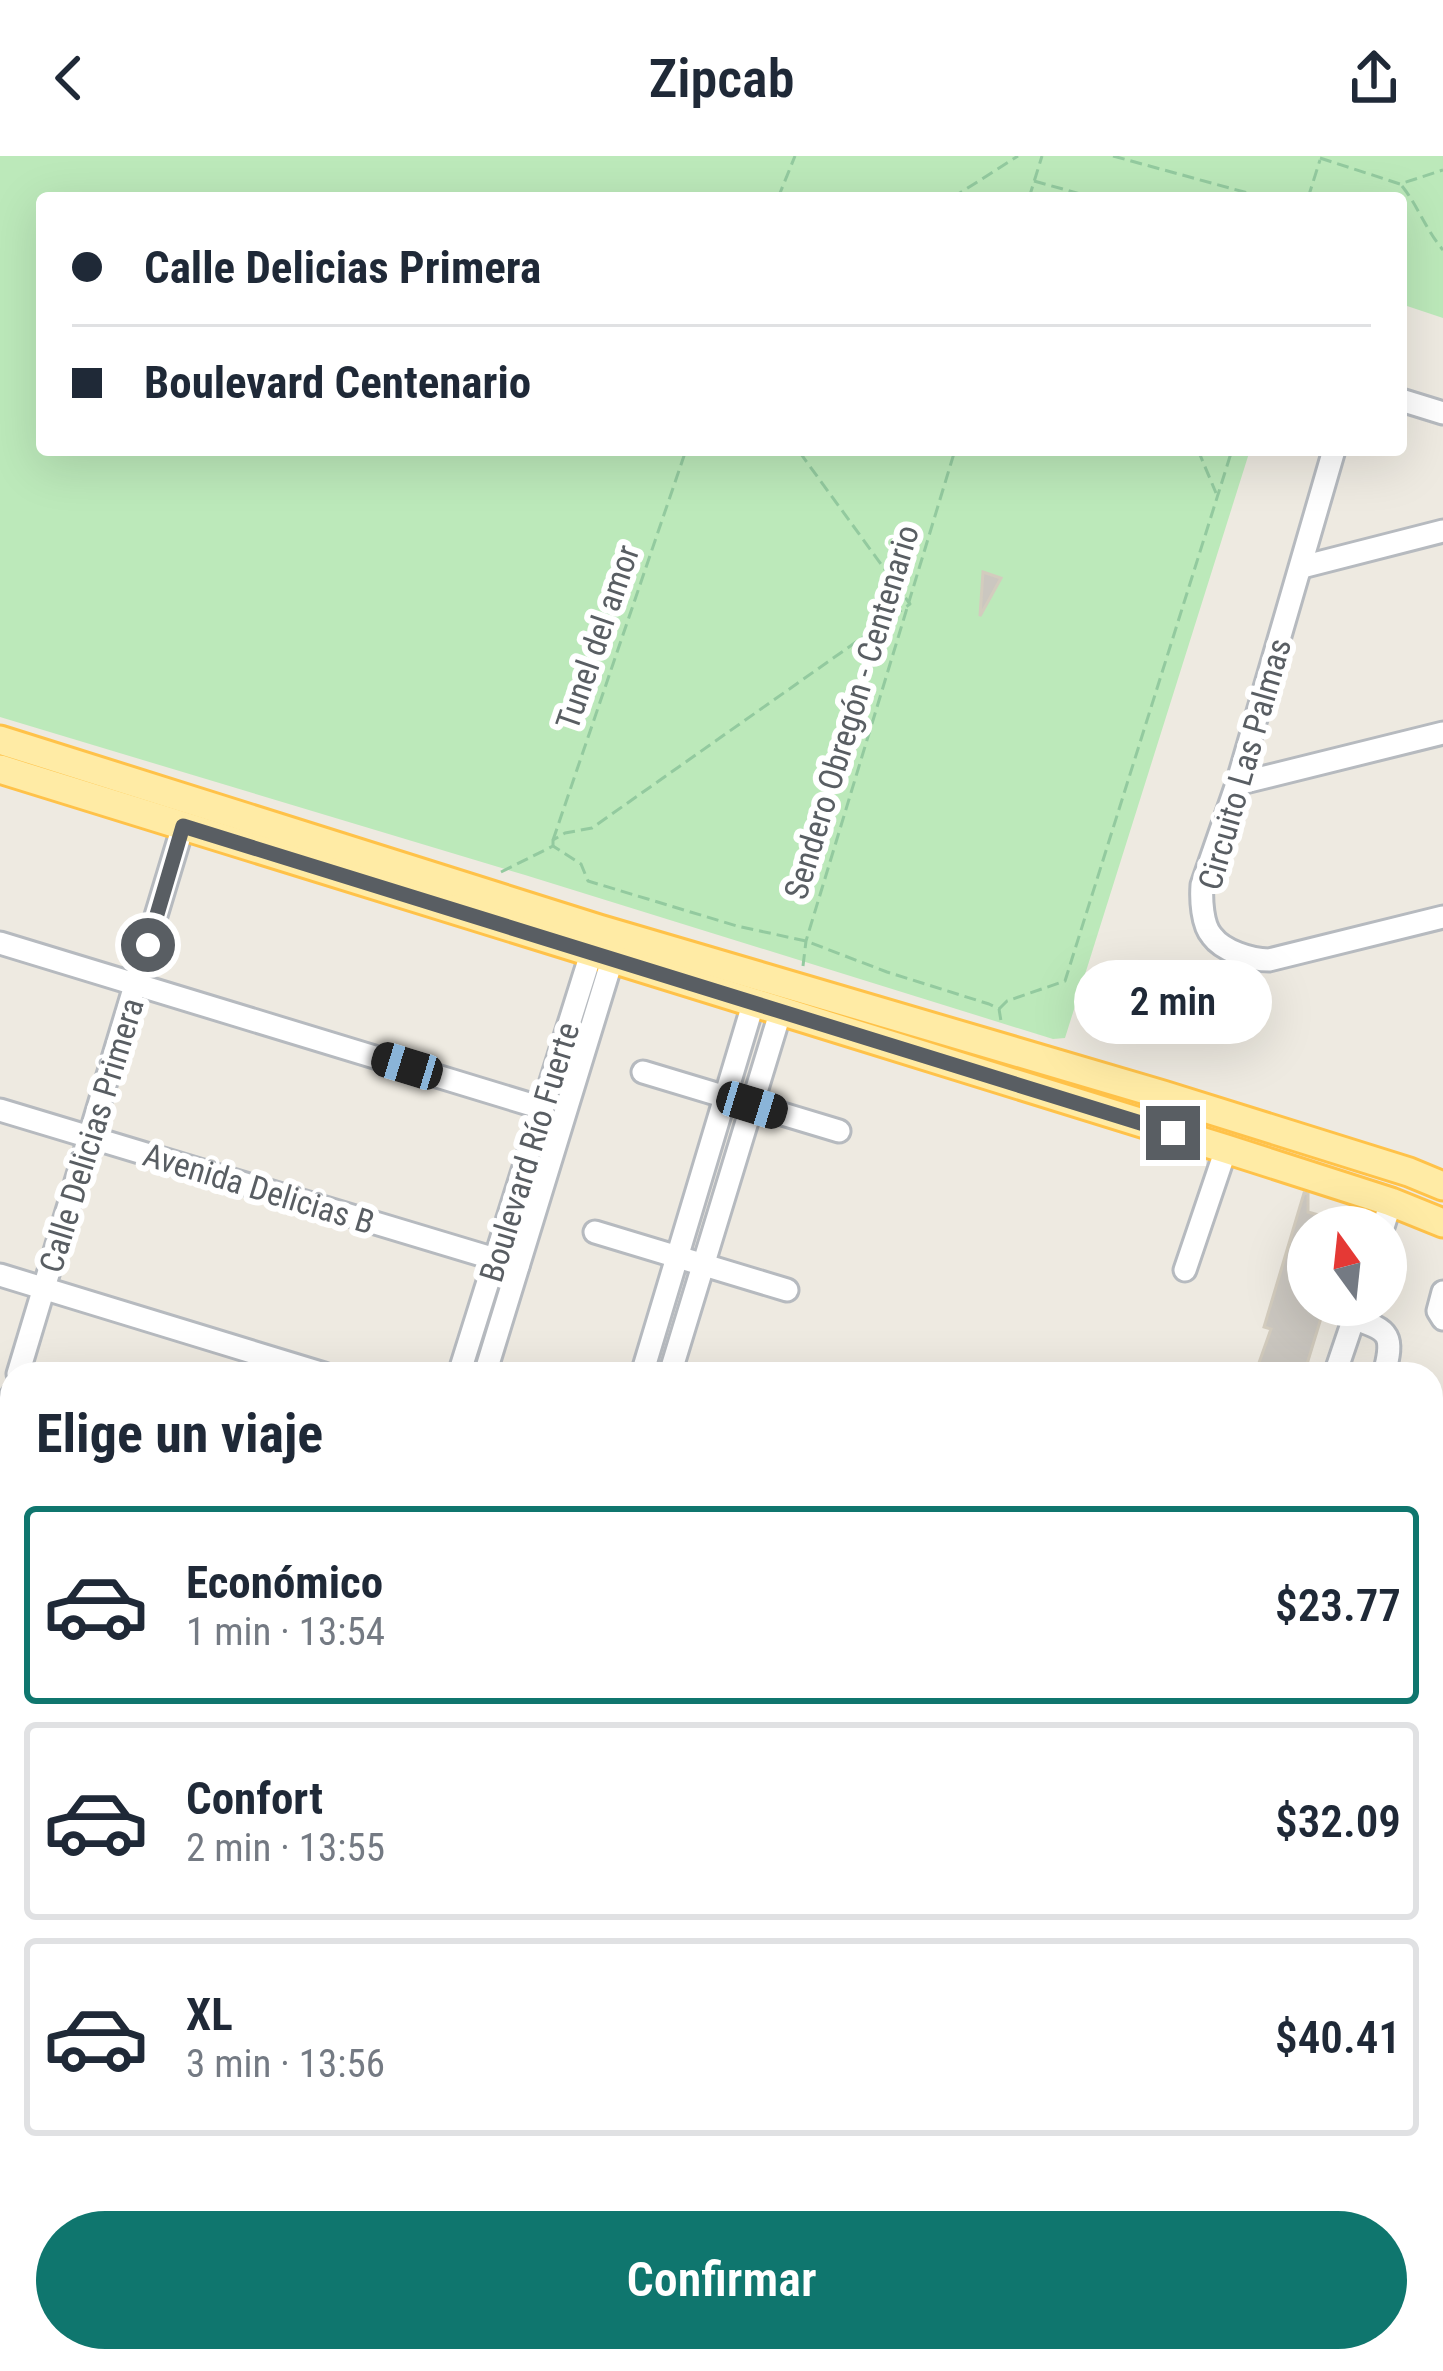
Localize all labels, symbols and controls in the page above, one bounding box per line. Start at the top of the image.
icon: back [36,45,102,111]
icon: share [1341,45,1407,111]
text: Zipcab [649,47,794,110]
text: Calle Delicias Primera [144,241,541,294]
text: Boulevard Centenario [144,356,531,409]
street label: Sendero Obregón - Centenario [776,520,927,904]
street label: Tunel del amor [548,540,647,735]
street label: Circuito Las Palmas [1190,634,1299,894]
route start [121,918,175,972]
callout: 2 min [1074,959,1272,1043]
text: 2 min [1130,979,1216,1025]
street label: Calle Delicias Primera [31,993,152,1277]
street label: Boulevard Río Fuerte [471,1018,587,1287]
car [367,1038,447,1094]
car [712,1077,792,1133]
route end [1146,1106,1200,1160]
street label: Avenida Delicias B [139,1135,379,1242]
north arrow [1287,1206,1407,1326]
map controls [1287,1206,1407,1326]
text: Elige un viaje [36,1402,323,1465]
icon: car [42,1551,150,1659]
text: Económico [186,1556,383,1609]
text: $23.77 [1275,1579,1401,1632]
text: 1 min · 13:54 [186,1609,385,1655]
icon: car [42,1767,150,1875]
text: Confort [186,1772,323,1825]
text: $32.09 [1275,1795,1401,1848]
text: 2 min · 13:55 [186,1825,385,1871]
icon: car [42,1983,150,2091]
text: XL [186,1988,233,2041]
text: $40.41 [1275,2011,1401,2064]
text: 3 min · 13:56 [186,2041,385,2087]
button: Confirmar [36,2211,1407,2349]

